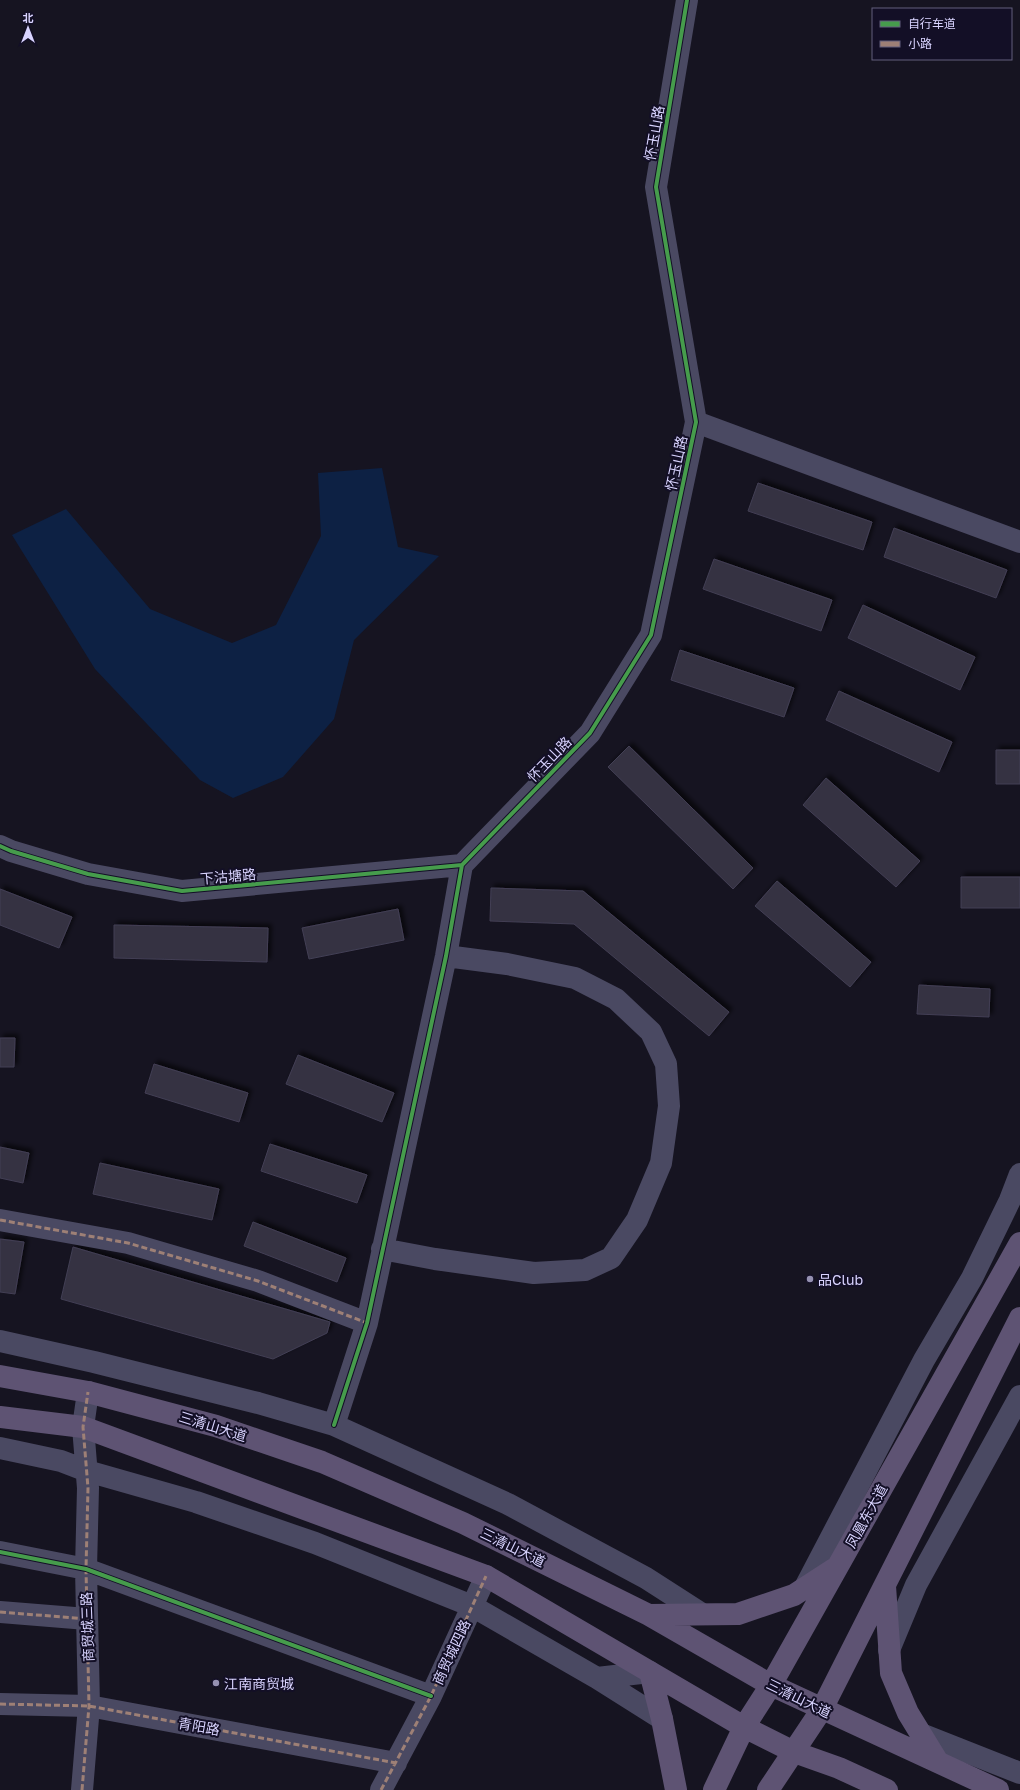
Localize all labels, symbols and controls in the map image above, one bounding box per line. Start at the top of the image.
north arrow [8,8,48,48]
legend [872,8,1012,60]
text: 北 [23,11,34,24]
text: 自行车道 [908,16,956,31]
text: 小路 [908,36,932,51]
street label: 怀玉山路 [641,104,667,162]
street label: 怀玉山路 [662,434,690,492]
street label: 怀玉山路 [523,733,575,785]
street label: 下沽塘路 [199,865,257,887]
place label: 品Club [818,1271,863,1288]
marker: 品Club [805,1274,815,1284]
street label: 三清山大道 [177,1408,249,1444]
street label: 凤凰东大道 [842,1481,890,1551]
street label: 三清山大道 [478,1524,548,1570]
street label: 商贸城三路 [77,1592,97,1662]
street label: 商贸城四路 [429,1617,473,1687]
place label: 江南商贸城 [224,1675,294,1692]
street label: 三清山大道 [764,1675,834,1721]
marker: 江南商贸城 [211,1678,221,1688]
street label: 青阳路 [177,1714,221,1738]

